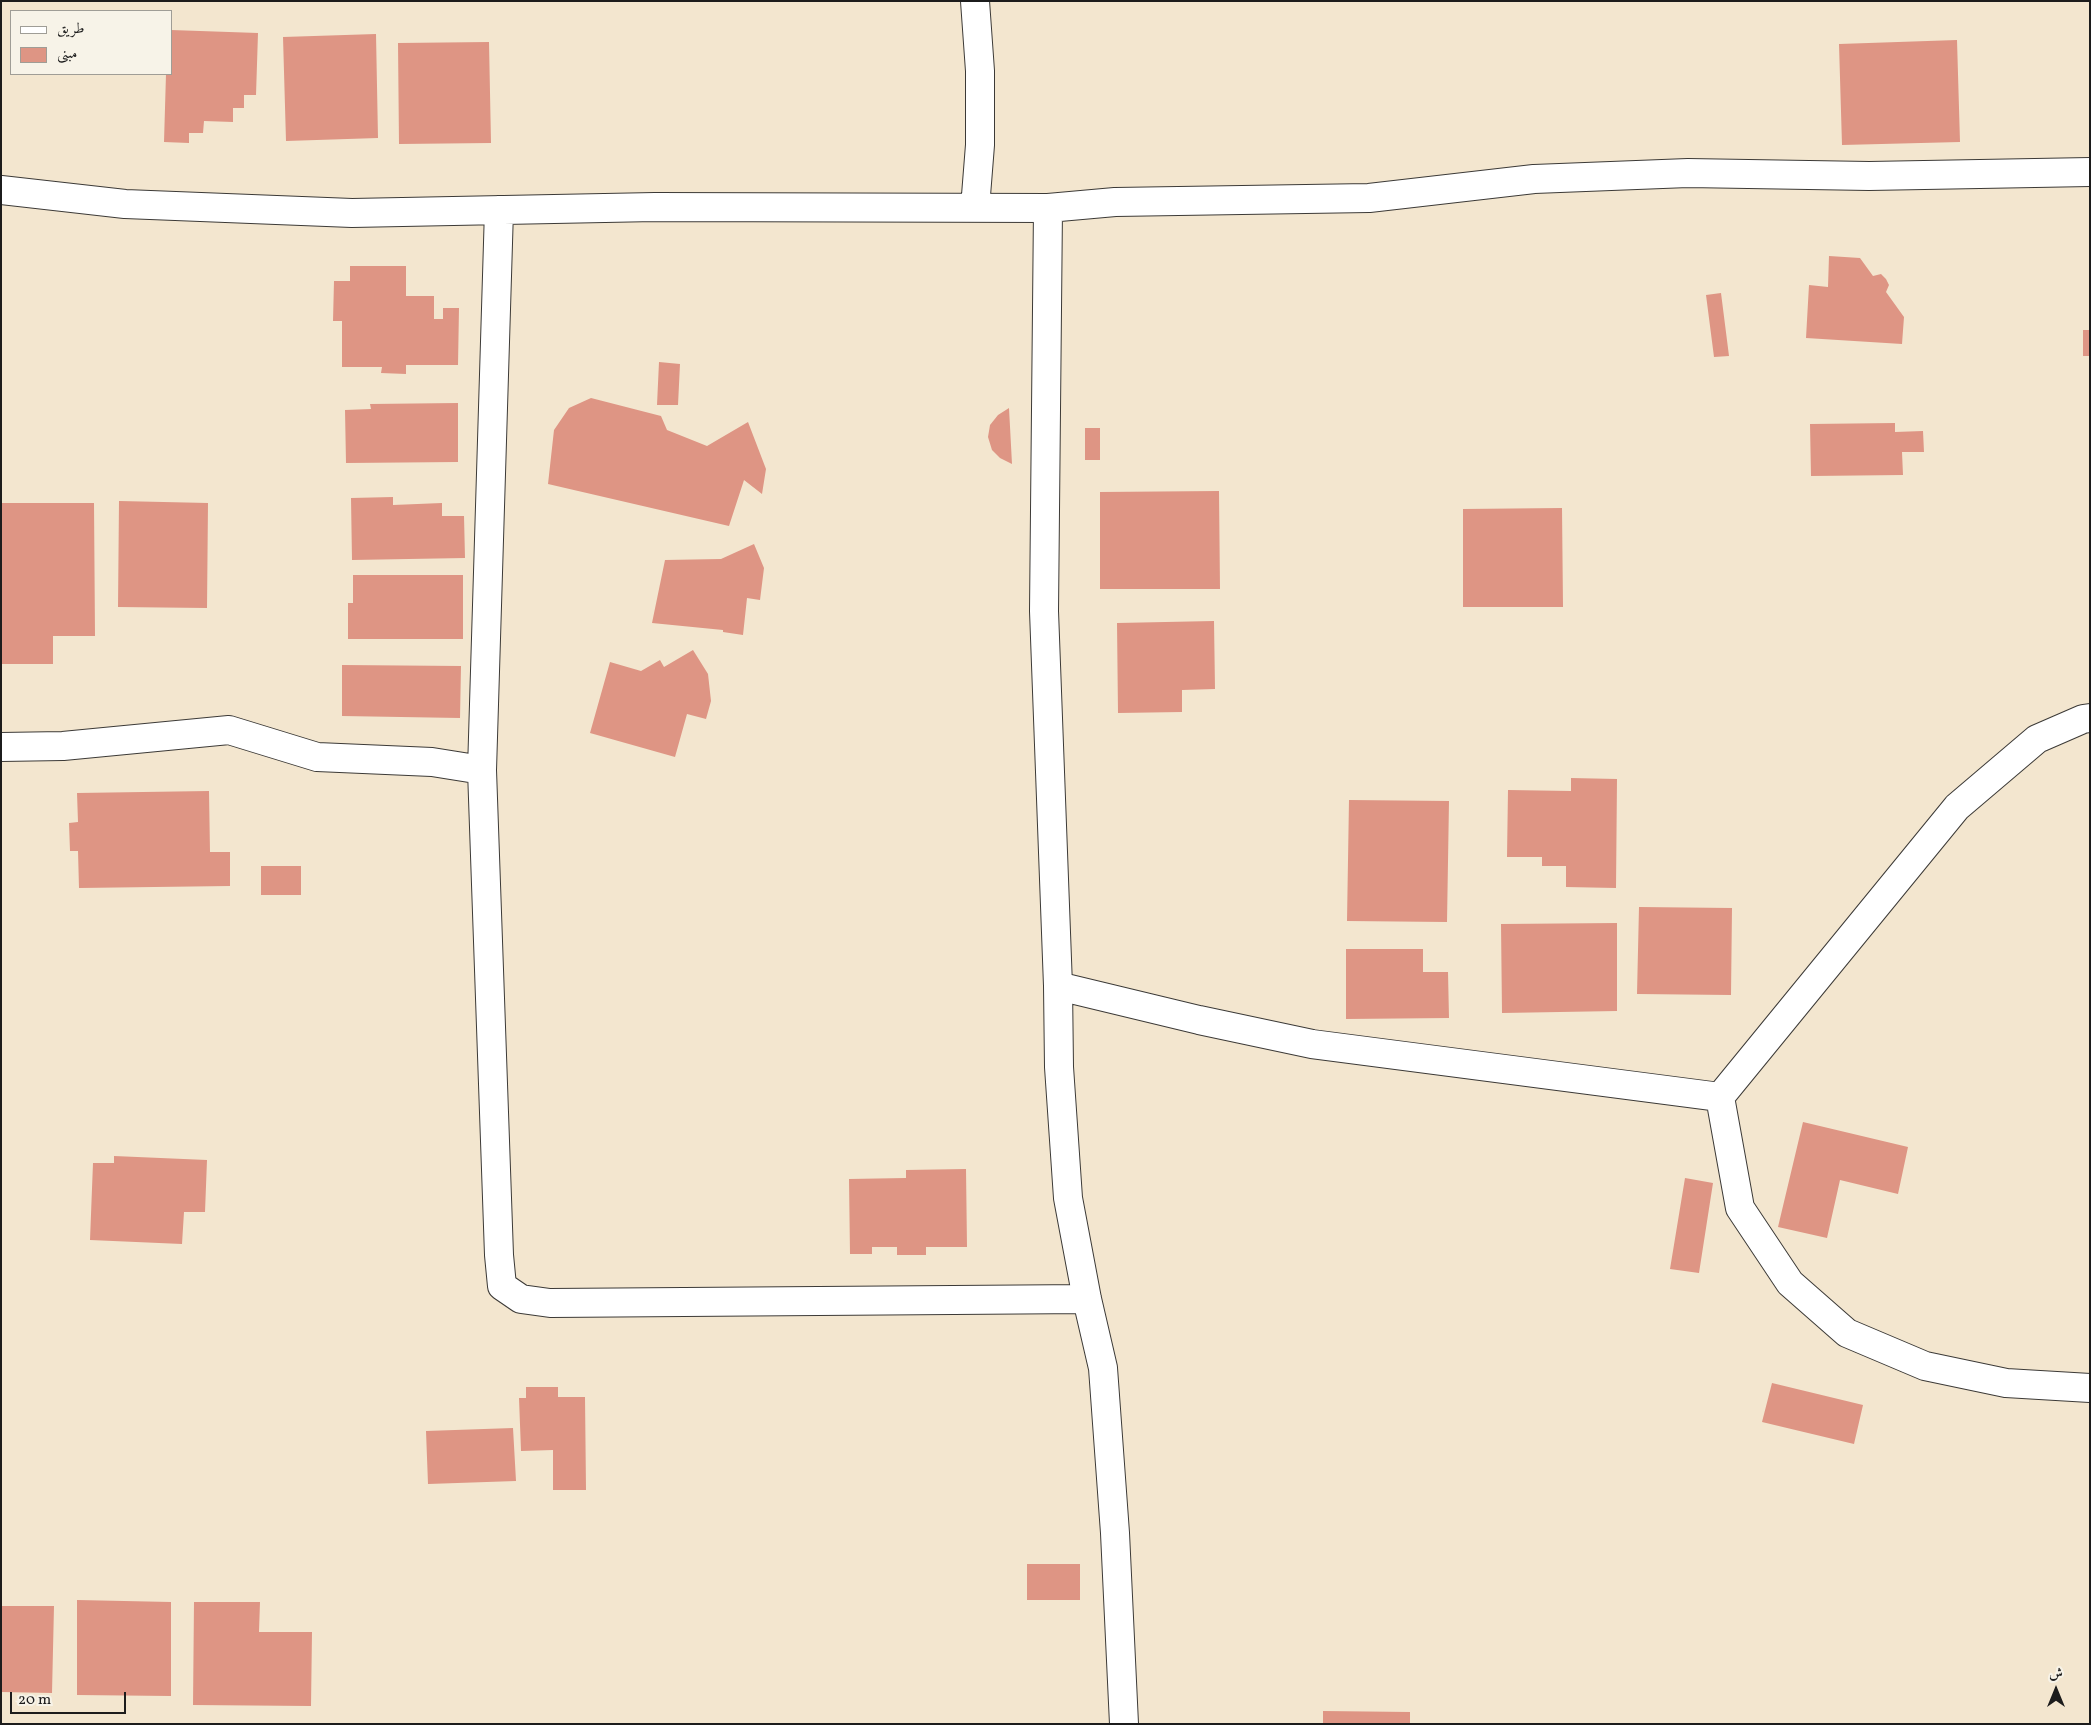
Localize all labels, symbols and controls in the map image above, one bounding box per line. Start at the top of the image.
legend [10,10,172,75]
text: طريق [57,19,84,40]
text: مبنى [57,44,77,65]
north arrow [2031,1665,2081,1715]
text: ش [2049,1665,2063,1684]
scale bar [12,1682,129,1714]
text: 20 m [18,1690,51,1711]

